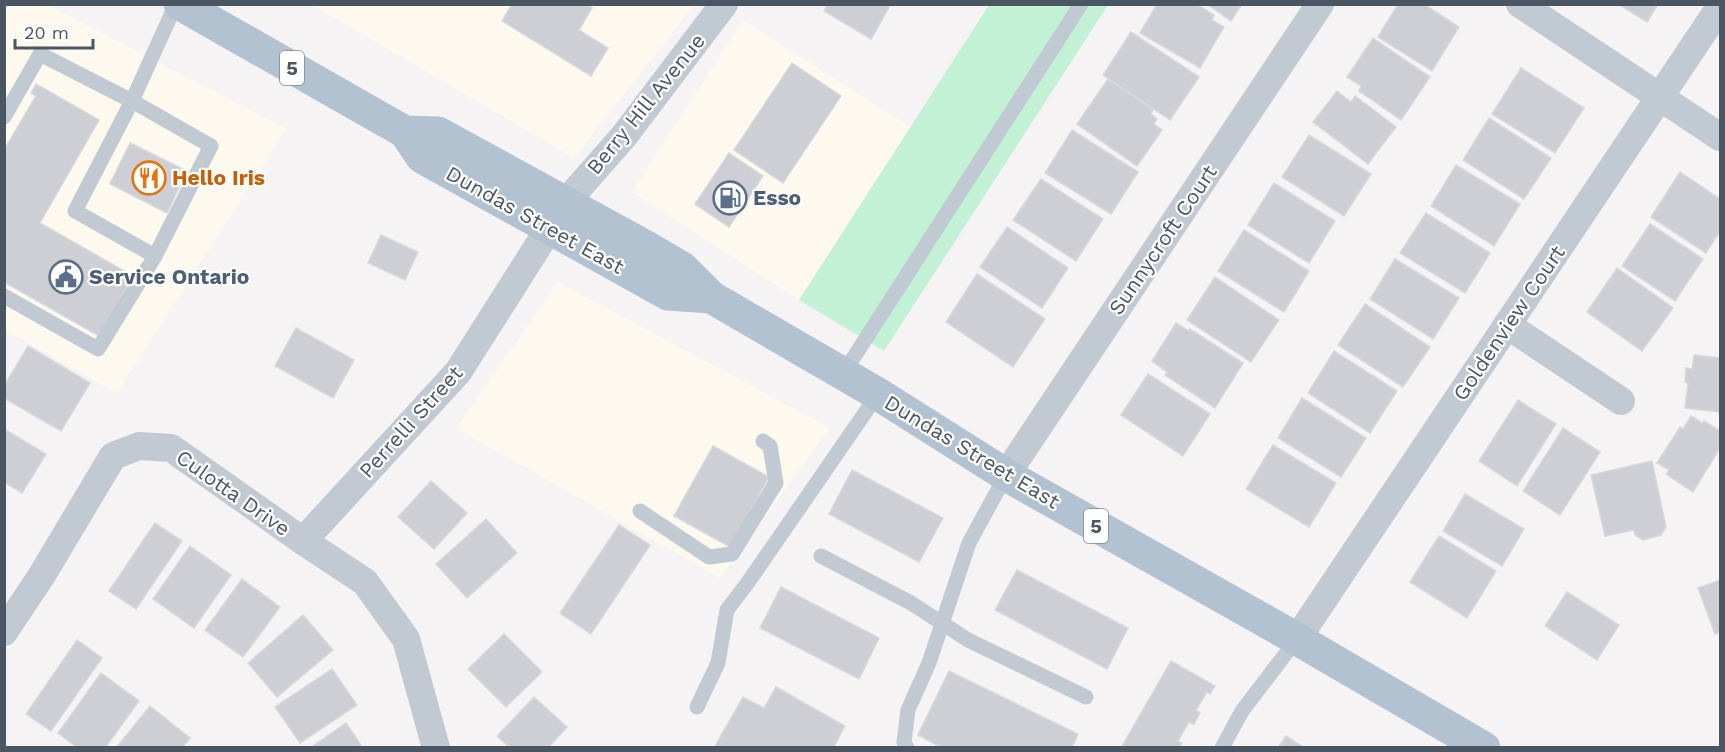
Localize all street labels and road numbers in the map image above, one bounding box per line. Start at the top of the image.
street label: Berry Hill Avenue [581,28,710,179]
road number: 5 [280,51,304,85]
street label: Dundas Street East [442,160,629,279]
street label: Sunnycroft Court [1103,160,1222,319]
street label: Goldenview Court [1447,240,1570,405]
street label: Perrelli Street [354,360,468,483]
street label: Dundas Street East [880,389,1065,514]
street label: Culotta Drive [172,444,295,541]
road number: 5 [1084,509,1108,543]

